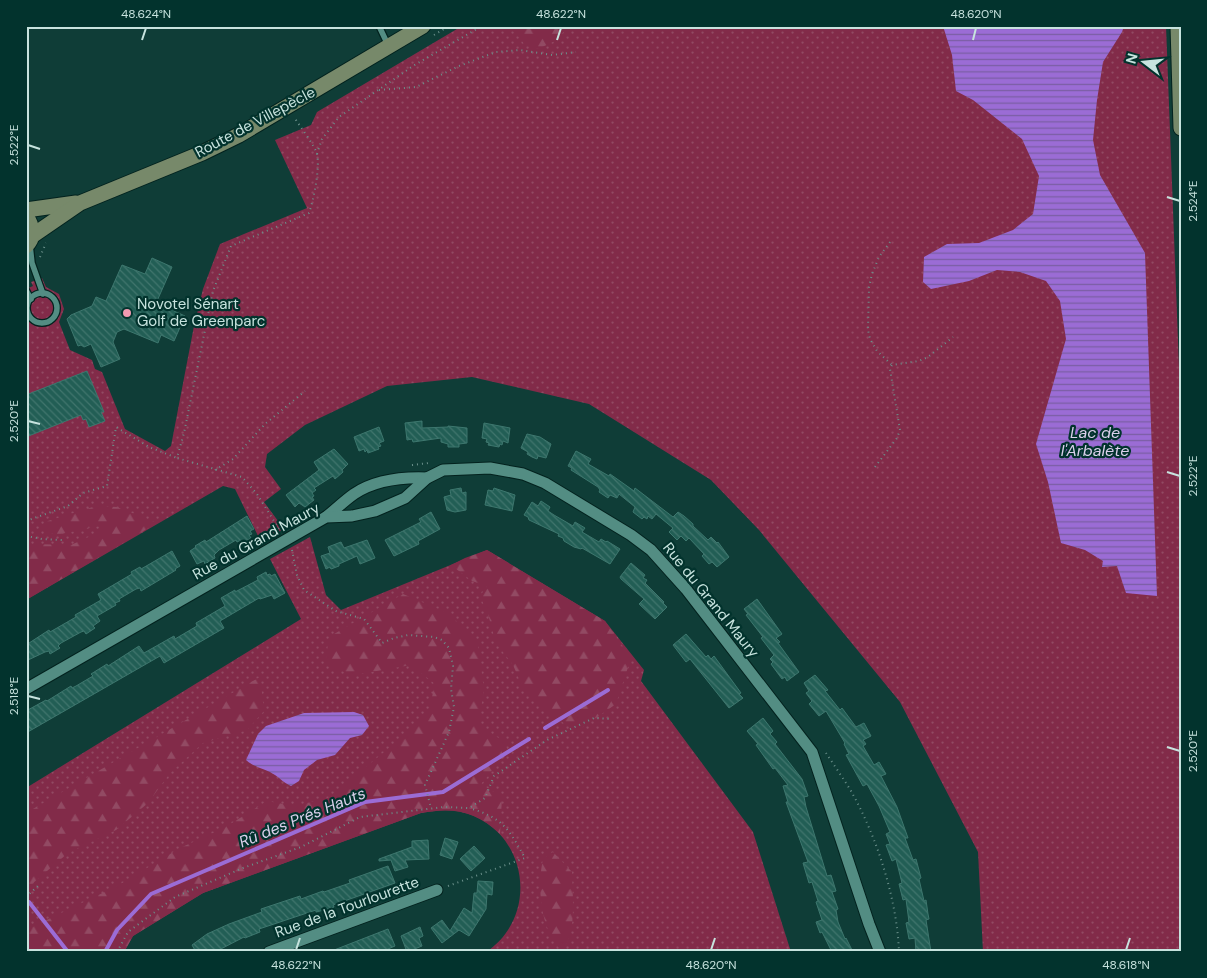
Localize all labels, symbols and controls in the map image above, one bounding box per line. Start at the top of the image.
text: 48.624°N [121,6,171,22]
text: 48.622°N [536,6,586,22]
text: 48.620°N [950,6,1002,22]
north arrow [1120,38,1170,88]
text: N [1121,51,1142,66]
street label: Route de Villepècle [191,82,319,162]
text: 2.522°E [6,124,22,166]
text: 2.524°E [1185,180,1201,222]
place label: Novotel Sénart Golf de Greenparc [137,294,265,331]
marker: Novotel Sénart Golf de Greenparc [121,307,133,319]
text: 2.520°E [6,400,22,442]
water label: Lac de l'Arbalète [1061,422,1129,461]
text: 2.522°E [1185,455,1201,497]
street label: Rue du Grand Maury [189,497,324,584]
street label: Rue du Grand Maury [658,538,764,662]
text: 2.518°E [6,677,22,715]
text: 2.520°E [1185,730,1201,772]
water label: Rû des Prés Hauts [236,782,369,852]
street label: Rue de la Tourlourette [272,872,422,942]
text: 48.622°N [271,957,321,973]
text: 48.620°N [685,957,737,973]
text: 48.618°N [1102,957,1150,973]

